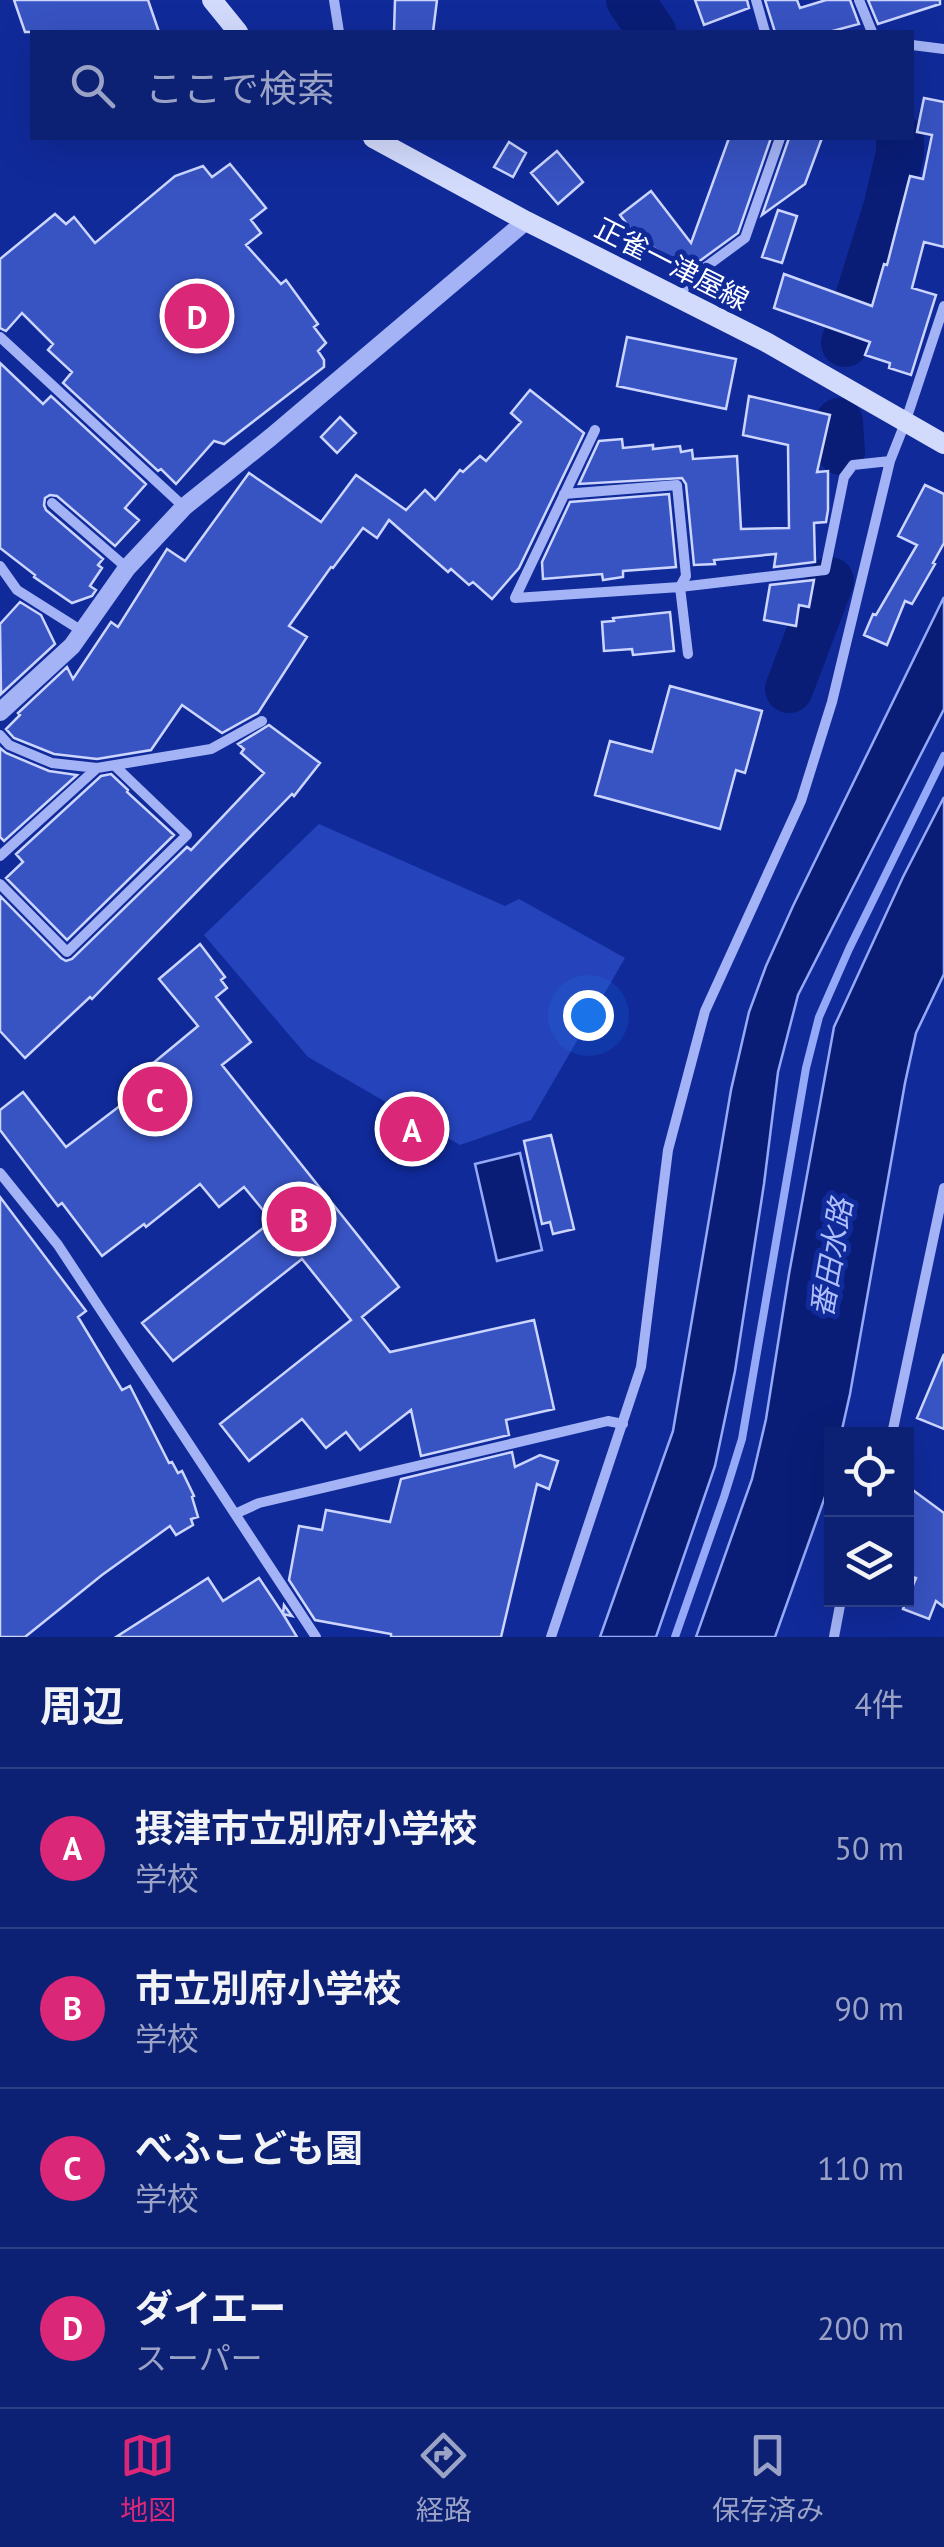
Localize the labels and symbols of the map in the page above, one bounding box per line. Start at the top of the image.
street label: 正雀一津屋線 [589,209,755,318]
pin: D [164,278,230,354]
your location [563,990,614,1041]
pin: C [122,1062,188,1136]
pin: A [380,1092,444,1166]
pin: B [266,1182,332,1256]
water label: 番田水路 [801,1192,861,1320]

